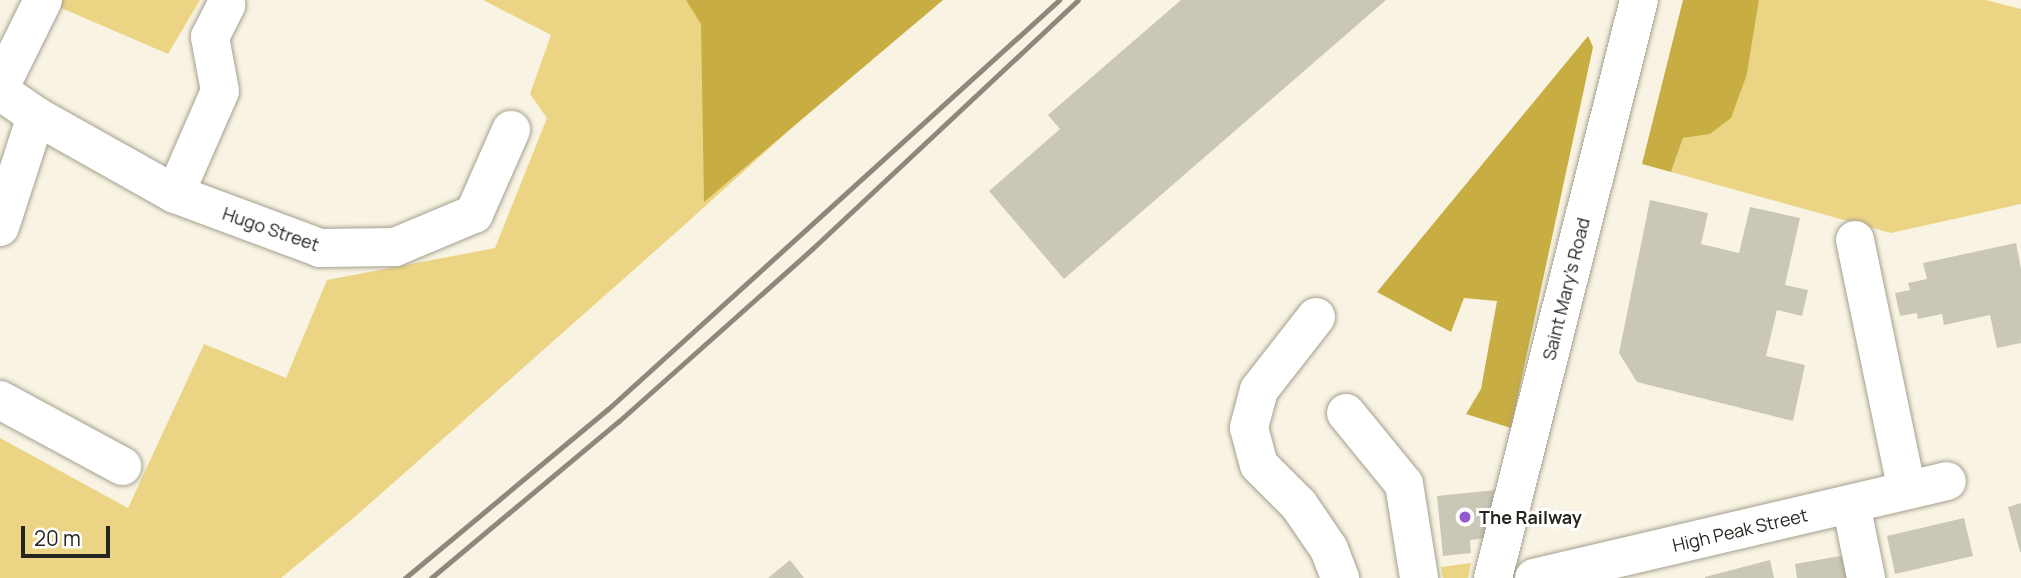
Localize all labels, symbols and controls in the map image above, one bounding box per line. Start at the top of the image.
street label: Hugo Street [220,202,322,256]
street label: Saint Mary's Road [1538,216,1594,362]
street label: High Peak Street [1670,504,1810,556]
place label: The Railway [1479,506,1582,528]
marker: The Railway [1457,509,1473,525]
scale bar [24,512,114,556]
text: 20 m [34,524,81,552]

